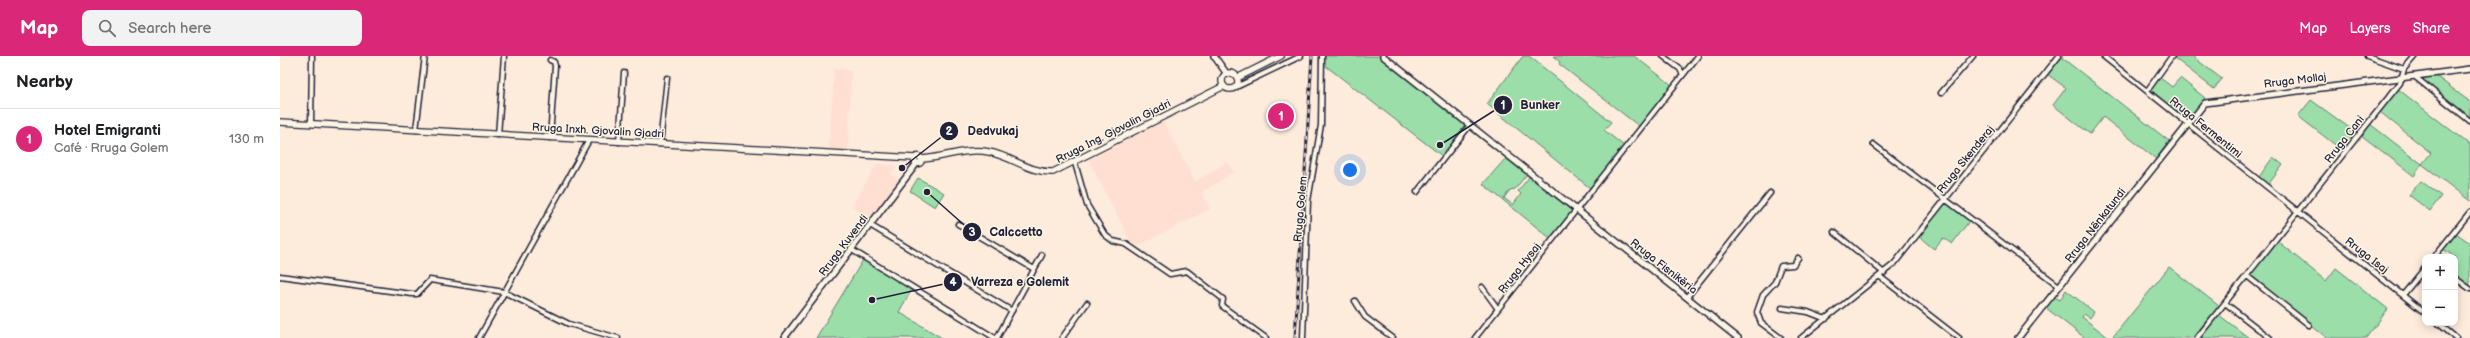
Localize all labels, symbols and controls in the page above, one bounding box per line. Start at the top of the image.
search box [82,10,362,46]
text: Map [20,17,58,40]
icon: search [96,17,118,39]
text: Search here [128,19,211,38]
text: Map [2299,20,2327,37]
text: Layers [2349,20,2391,37]
text: Share [2413,20,2450,37]
street label: Rruga Mollaj [2263,70,2327,91]
text: Nearby [16,72,73,92]
callout: Bunker [1493,93,1568,117]
street label: Rruga Fermentimi [2167,94,2245,161]
street label: Rruga Ing. Gjovalin Gjadri [1054,97,1173,166]
text: 1 [1500,98,1506,113]
text: Bunker [1520,98,1560,113]
pin: 1 [1268,101,1294,131]
street label: Rruga Cani [2322,113,2367,165]
callout: Dedvukaj [939,119,1026,143]
text: Hotel Emigranti [54,121,161,140]
street label: Rruga Inxh. Gjovalin Gjadri [532,121,664,140]
street label: Rruga Skenderaj [1934,123,1997,196]
text: 2 [945,124,953,139]
text: Dedvukaj [968,124,1018,139]
text: 1 [26,131,32,147]
text: 130 m [229,131,264,147]
text: Café · Rruga Golem [54,140,168,156]
your location [1340,160,1360,180]
street label: Rruga Golem [1291,176,1310,242]
street label: Rruga Nënkatundi [2062,186,2128,265]
street label: Rruga Kuvendi [816,212,871,278]
callout: Calccetto [962,220,1051,244]
text: 3 [968,225,976,240]
text: Calccetto [989,225,1043,240]
street label: Rruga Isaj [2343,235,2391,276]
street label: Rruga Fisnikëria [1628,236,1700,297]
street label: Rruga Hysaj [1496,240,1543,296]
map controls [2422,254,2458,326]
button: + [2422,254,2458,290]
callout: Varreza e Golemit [943,270,1077,294]
text: 4 [949,275,957,290]
text: Varreza e Golemit [971,275,1069,290]
button: − [2422,290,2458,326]

